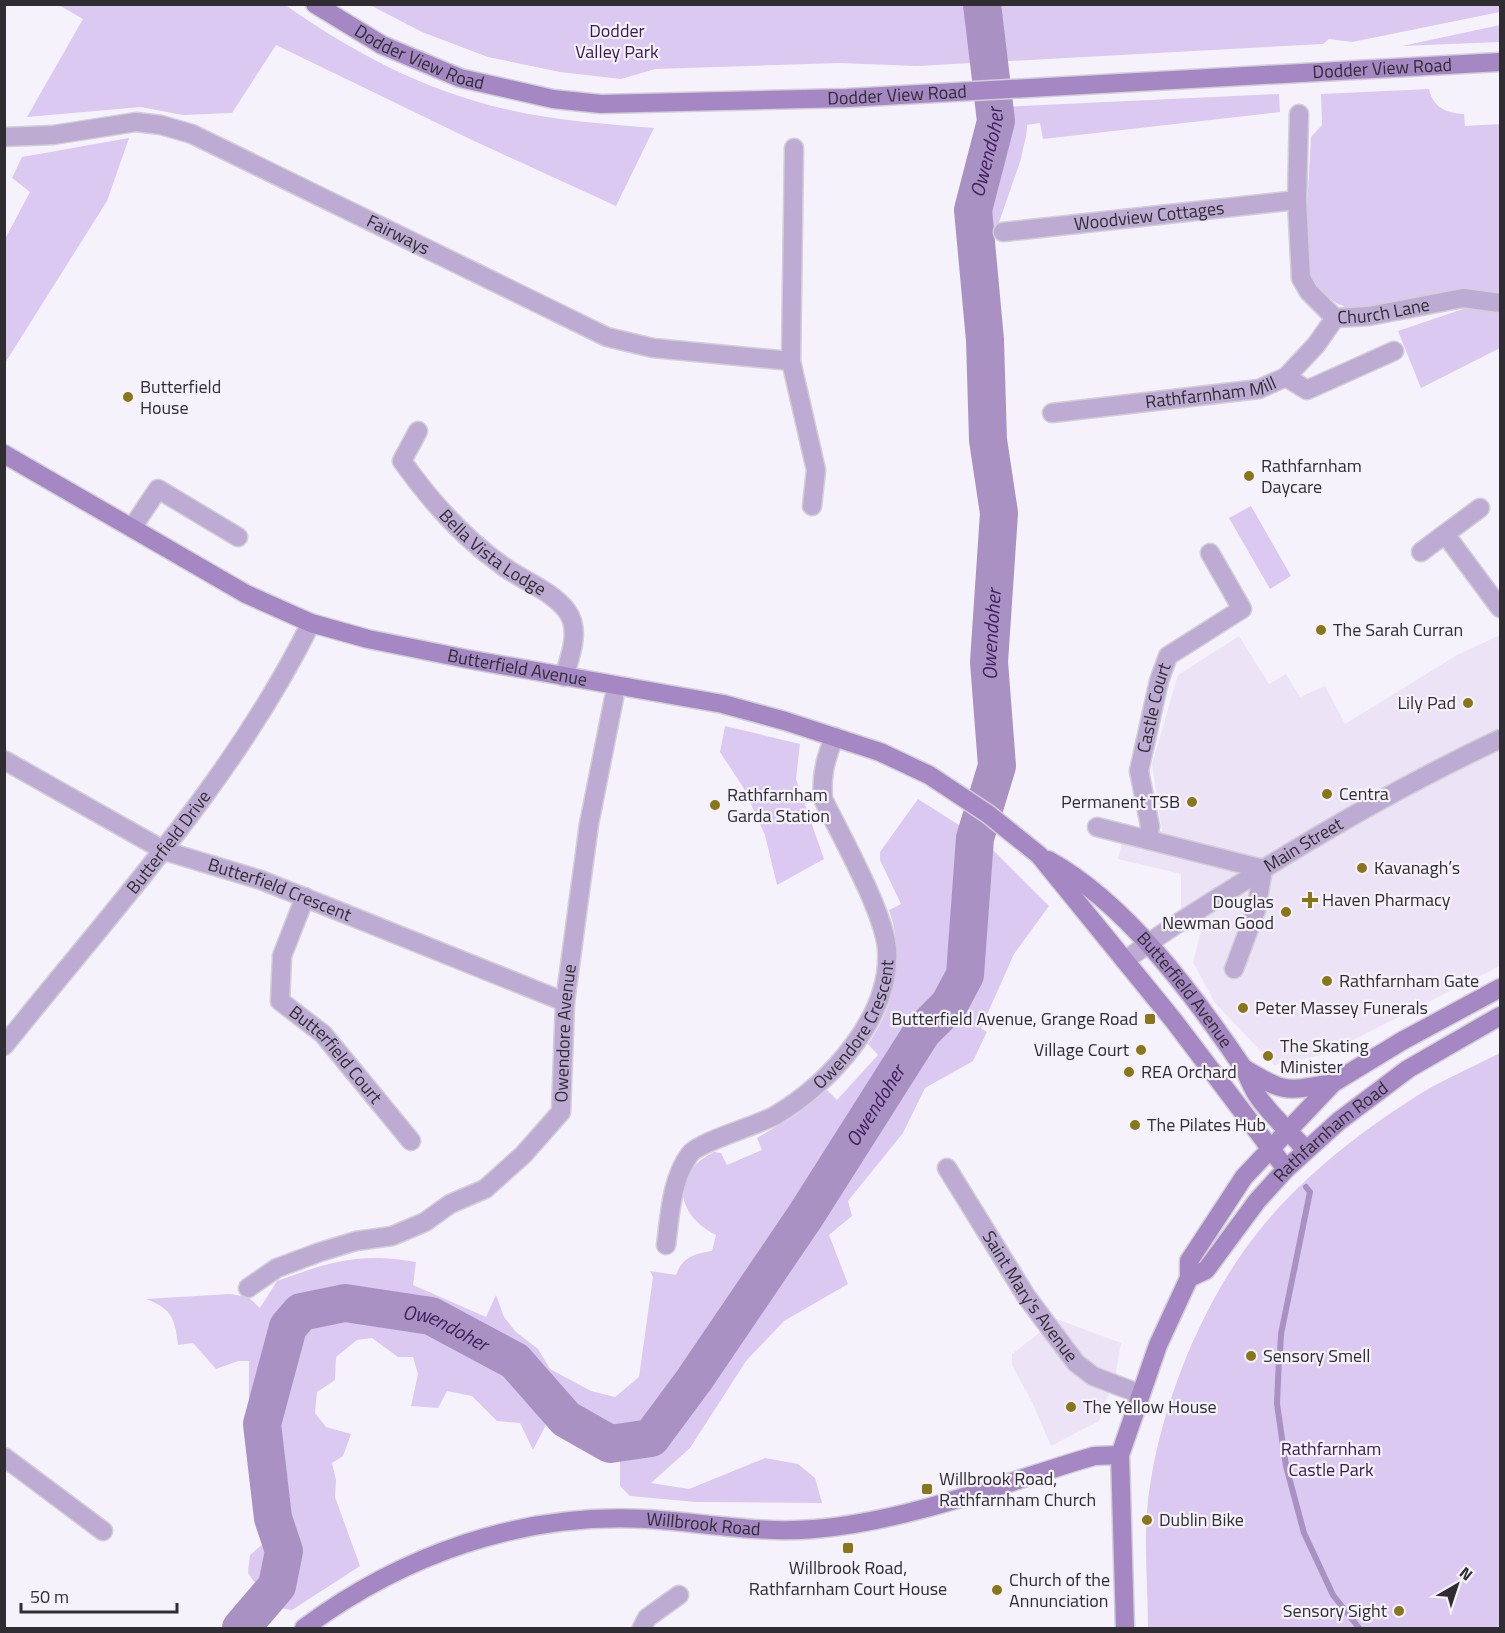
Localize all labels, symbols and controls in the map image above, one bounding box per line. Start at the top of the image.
street label: Dodder View Road [349,17,487,96]
park label: Dodder Valley Park [575,17,659,65]
street label: Dodder View Road [1312,51,1453,85]
street label: Dodder View Road [827,77,967,111]
water label: Owendoher [961,103,1011,200]
street label: Woodview Cottages [1073,194,1226,237]
street label: Fairways [362,207,435,261]
street label: Church Lane [1337,291,1432,331]
street label: Rathfarnham Mill [1144,369,1280,415]
place label: Butterfield House [140,373,221,421]
marker: Butterfield House [121,390,135,404]
place label: Rathfarnham Daycare [1261,452,1362,500]
marker: Rathfarnham Daycare [1242,469,1256,483]
street label: Bella Vista Lodge [433,503,552,602]
water label: Owendoher [973,585,1009,682]
place label: The Sarah Curran [1333,616,1463,643]
marker: The Sarah Curran [1314,623,1328,637]
street label: Butterfield Avenue [445,641,589,693]
street label: Castle Court [1129,658,1178,756]
place label: Lily Pad [1398,689,1456,716]
marker: Lily Pad [1461,696,1475,710]
place label: Centra [1339,780,1389,807]
place label: Rathfarnham Garda Station [727,781,830,829]
street label: Butterfield Drive [119,784,217,900]
marker: Centra [1320,787,1334,801]
place label: Permanent TSB [1061,788,1180,815]
marker: Permanent TSB [1185,795,1199,809]
marker: Rathfarnham Garda Station [708,798,722,812]
street label: Main Street [1258,810,1348,879]
street label: Butterfield Crescent [205,851,356,928]
place label: Kavanagh’s [1374,854,1460,881]
marker: Kavanagh’s [1355,861,1369,875]
place label: Haven Pharmacy [1322,886,1451,913]
place label: Douglas Newman Good [1162,888,1274,936]
marker: Haven Pharmacy [1303,893,1317,907]
marker: Douglas Newman Good [1279,905,1293,919]
street label: Butterfield Avenue [1131,925,1240,1053]
street label: Owendore Crescent [807,958,900,1095]
street label: Owendore Avenue [547,962,583,1103]
place label: Rathfarnham Gate [1339,967,1479,994]
marker: Rathfarnham Gate [1320,974,1334,988]
place label: Peter Massey Funerals [1255,994,1428,1021]
street label: Butterfield Court [283,999,389,1110]
marker: Peter Massey Funerals [1236,1001,1250,1015]
place label: Butterfield Avenue, Grange Road [891,1005,1138,1032]
marker: Butterfield Avenue, Grange Road [1143,1012,1157,1026]
place label: The Skating Minister [1280,1032,1369,1080]
place label: Village Court [1034,1036,1130,1063]
marker: Village Court [1134,1043,1148,1057]
marker: The Skating Minister [1261,1049,1275,1063]
water label: Owendoher [837,1056,914,1153]
place label: REA Orchard [1141,1058,1237,1085]
marker: REA Orchard [1122,1065,1136,1079]
street label: Rathfarnham Road [1266,1075,1394,1188]
place label: The Pilates Hub [1147,1111,1266,1138]
marker: The Pilates Hub [1128,1118,1142,1132]
street label: Saint Mary's Avenue [976,1225,1085,1368]
water label: Owendoher [401,1296,497,1360]
place label: Sensory Smell [1263,1342,1370,1369]
marker: Sensory Smell [1244,1349,1258,1363]
place label: The Yellow House [1083,1393,1217,1420]
marker: The Yellow House [1064,1400,1078,1414]
park label: Rathfarnham Castle Park [1281,1435,1381,1483]
place label: Willbrook Road, Rathfarnham Church [939,1465,1096,1513]
marker: Willbrook Road, Rathfarnham Church [920,1482,934,1496]
street label: Willbrook Road [646,1505,761,1542]
place label: Dublin Bike [1159,1506,1244,1533]
marker: Dublin Bike [1140,1513,1154,1527]
marker: Willbrook Road, Rathfarnham Court House [841,1541,855,1555]
place label: Willbrook Road, Rathfarnham Court House [749,1554,947,1602]
north arrow [1427,1555,1487,1615]
text: N [1455,1561,1478,1586]
place label: Church of the Annunciation [1009,1566,1110,1614]
scale bar [21,1576,177,1614]
text: 50 m [30,1583,69,1610]
marker: Church of the Annunciation [990,1583,1004,1597]
place label: Sensory Sight [1283,1597,1388,1624]
marker: Sensory Sight [1392,1604,1406,1618]

